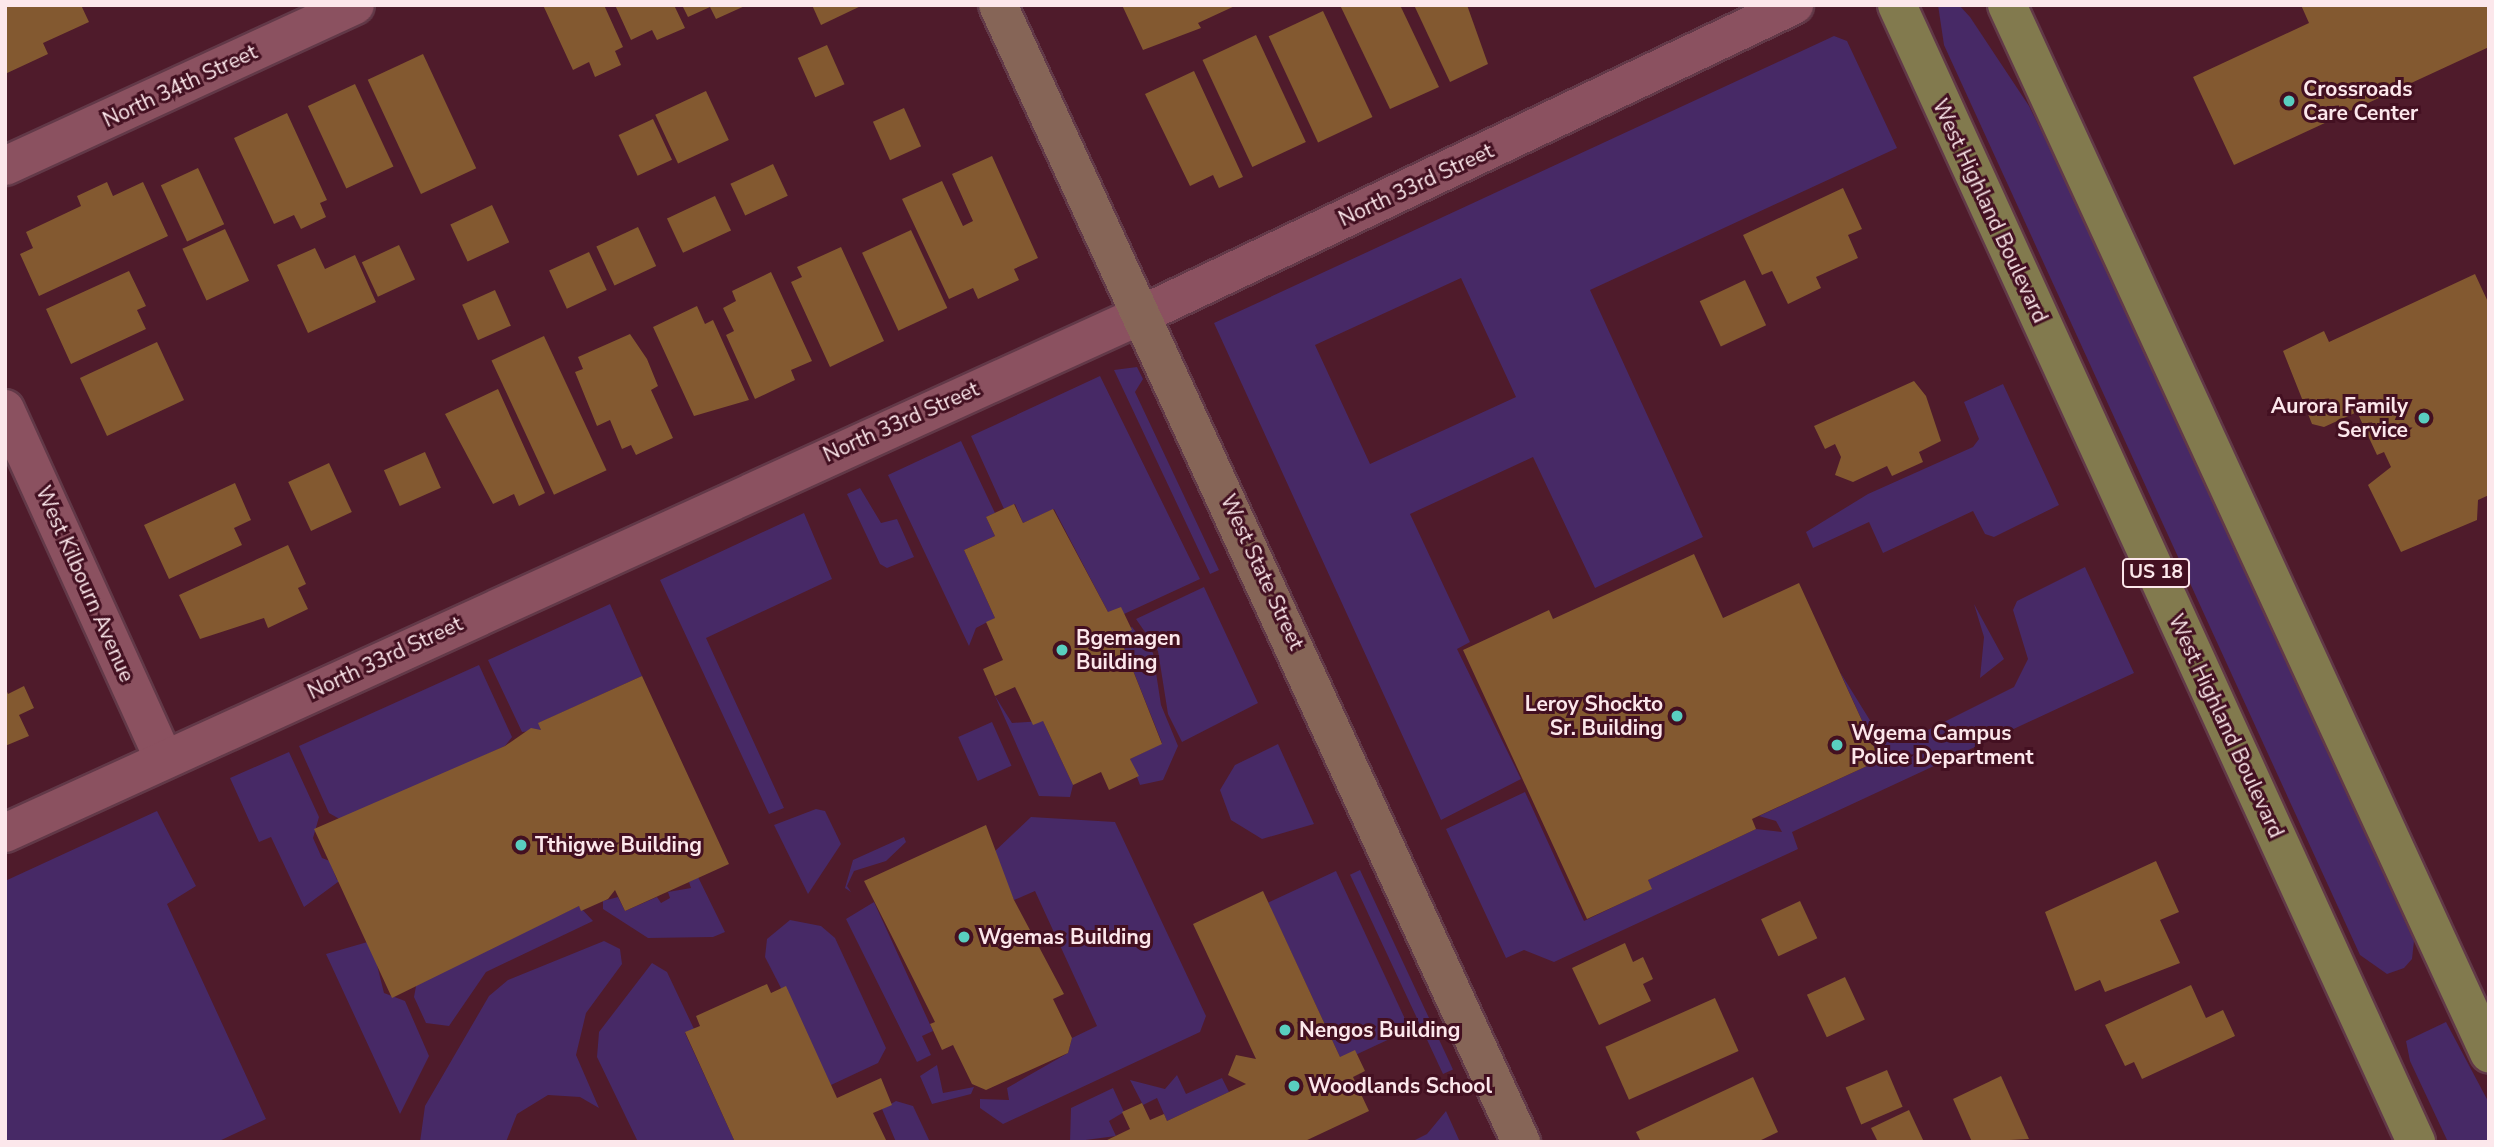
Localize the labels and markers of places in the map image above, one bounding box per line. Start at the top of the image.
place label: Crossroads Care Center [2303,76,2418,126]
marker: Crossroads Care Center [2281,93,2297,109]
place label: Aurora Family Service [2271,393,2408,443]
marker: Aurora Family Service [2414,408,2434,428]
place label: Bgemagen Building [1076,625,1181,675]
marker: Bgemagen Building [1054,642,1070,658]
place label: Leroy Shockto Sr. Building [1525,691,1663,741]
marker: Leroy Shockto Sr. Building [1669,708,1685,724]
place label: Wgema Campus Police Department [1851,720,2034,770]
marker: Wgema Campus Police Department [1829,737,1845,753]
place label: Tthigwe Building [535,832,702,858]
marker: Tthigwe Building [513,837,529,853]
place label: Wgemas Building [978,924,1151,950]
marker: Wgemas Building [956,929,972,945]
place label: Nengos Building [1299,1017,1461,1043]
marker: Nengos Building [1277,1022,1293,1038]
place label: Woodlands School [1308,1073,1492,1099]
marker: Woodlands School [1286,1078,1302,1094]

